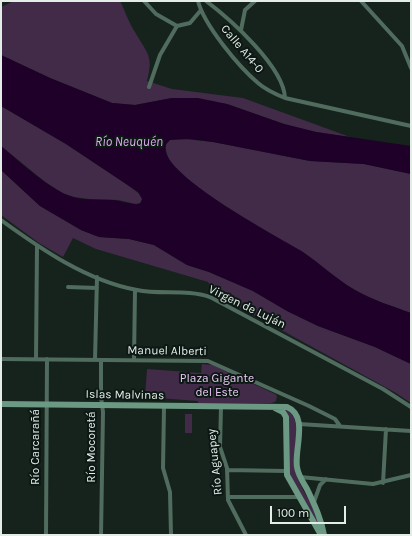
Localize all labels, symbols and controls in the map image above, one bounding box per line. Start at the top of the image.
street label: Calle A14-0 [218,22,266,76]
water label: Río Neuquén [95,134,163,150]
street label: Virgen de Luján [206,282,288,332]
street label: Manuel Alberti [127,343,207,359]
park label: Plaza Gigante del Este [180,372,254,400]
street label: Islas Malvinas [86,387,164,403]
street label: Río Carcarañá [29,409,43,485]
street label: Río Mocoretá [85,411,99,483]
street label: Río Aguapey [204,428,226,496]
scale bar [272,498,348,524]
text: 100 m [277,506,309,520]

